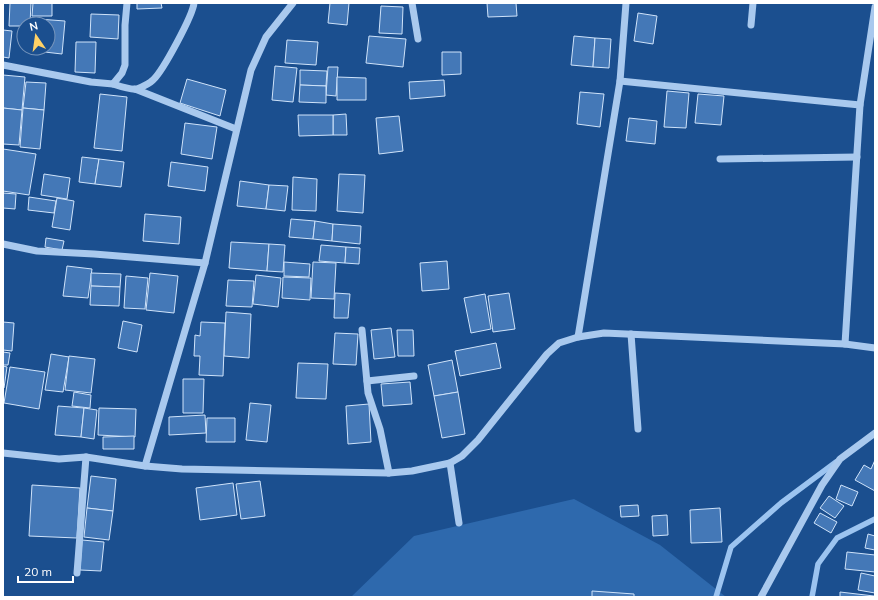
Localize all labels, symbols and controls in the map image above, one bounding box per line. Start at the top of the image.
north arrow [16,16,56,56]
text: N [28,19,39,34]
scale bar [18,558,73,584]
text: 20 m [24,564,52,579]

